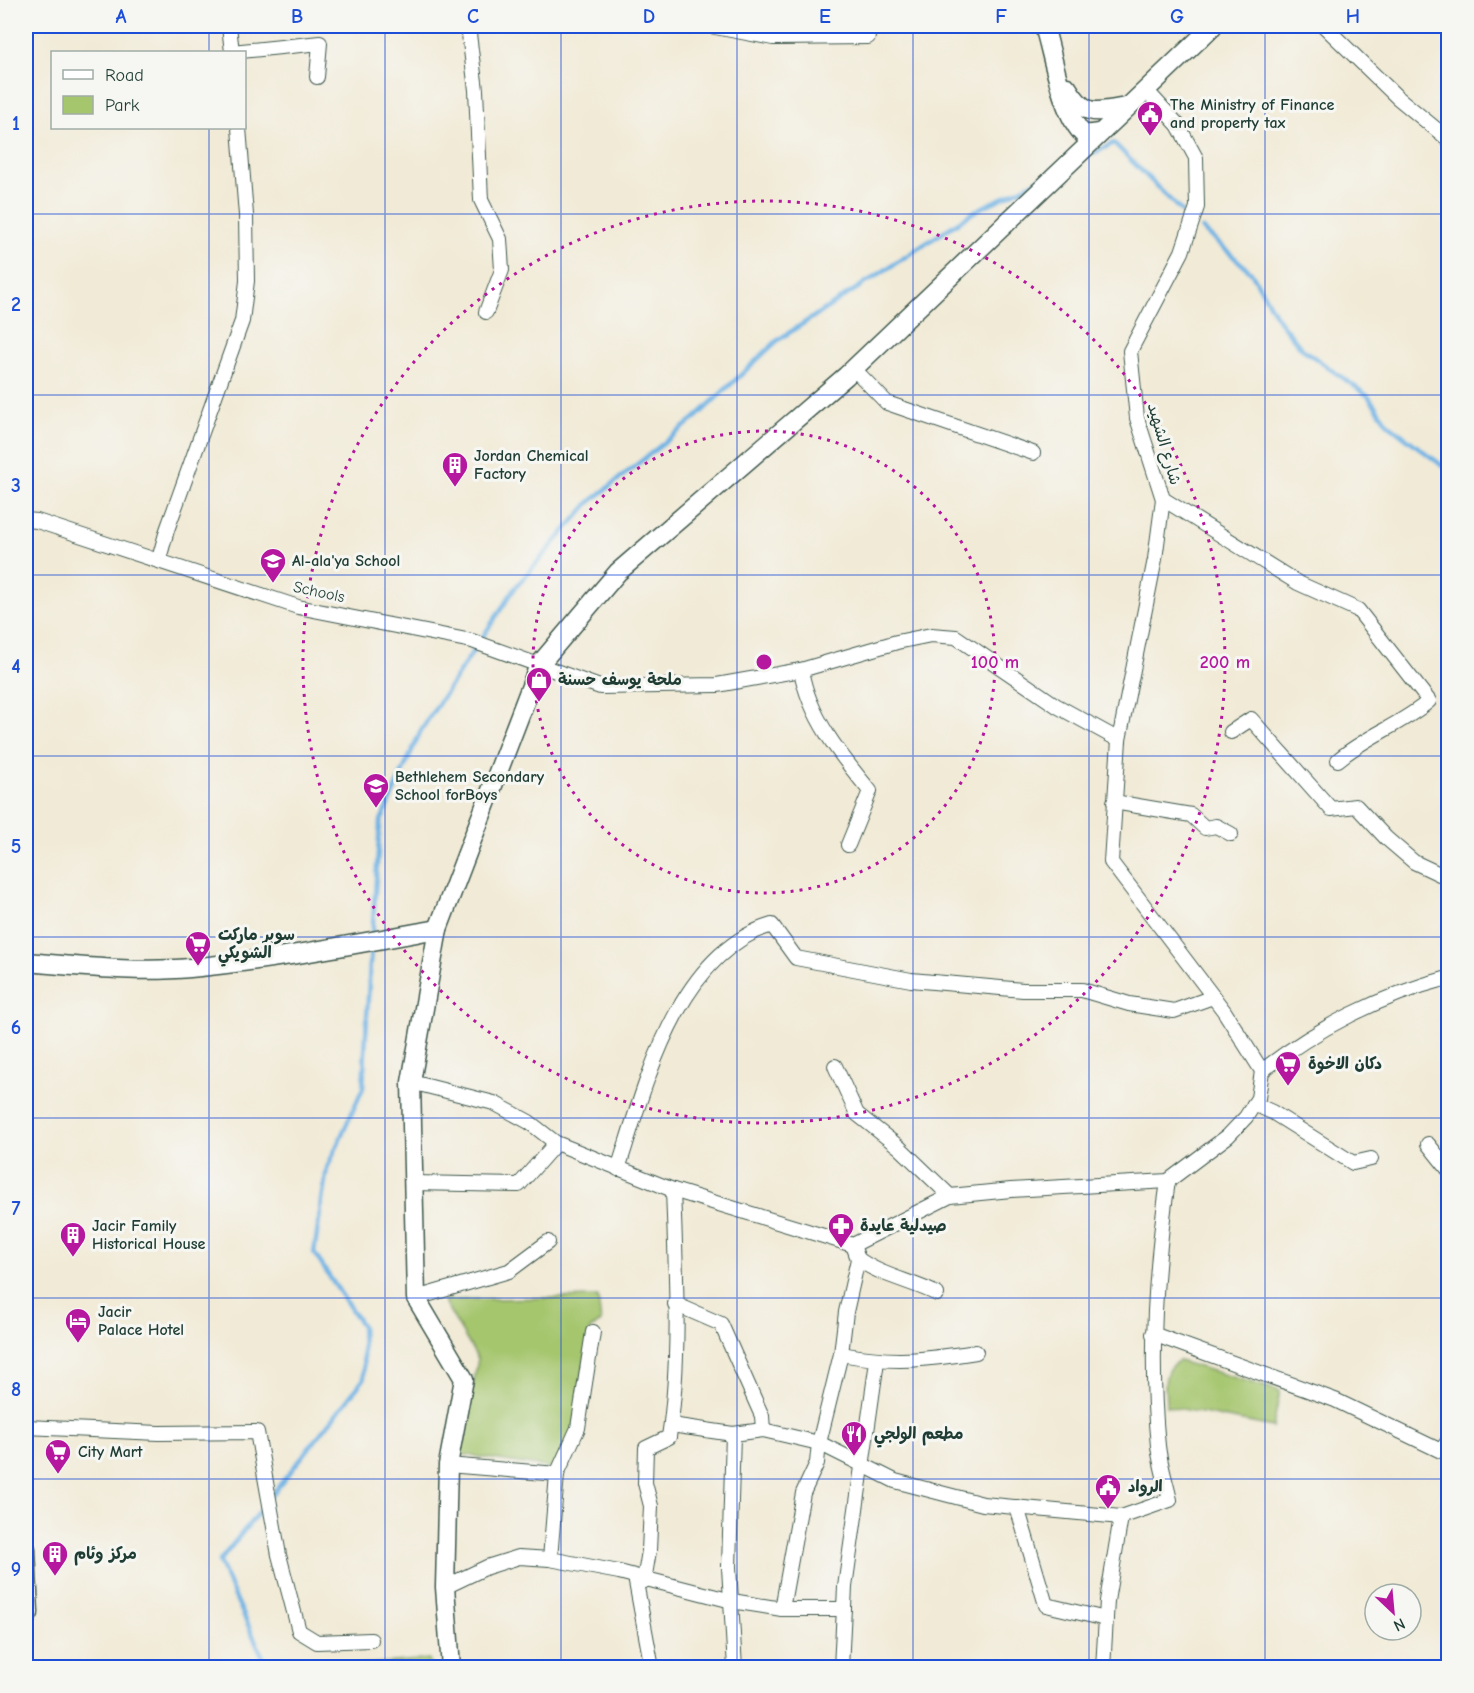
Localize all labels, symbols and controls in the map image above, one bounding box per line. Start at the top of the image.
text: A [115,5,127,28]
text: B [291,5,303,28]
text: C [467,5,479,28]
text: D [643,5,655,28]
text: E [819,5,831,28]
text: F [995,5,1007,28]
text: G [1170,5,1184,28]
text: H [1346,5,1360,28]
legend [51,51,246,129]
text: Road [105,65,144,86]
text: Park [105,95,140,116]
place label: The Ministry of Finance and property tax [1170,96,1334,132]
public building icon: The Ministry of Finance and property tax [1135,99,1165,137]
text: 1 [12,112,20,135]
text: 2 [11,293,21,316]
street label: شارع الشهيد [1142,401,1184,488]
place label: Jordan Chemical Factory [474,447,589,483]
building icon: Jordan Chemical Factory [440,450,470,488]
text: 3 [11,474,21,497]
school or university icon: Al-ala'ya School [258,546,288,584]
place label: Al-ala'ya School [292,552,400,570]
street label: Schools [292,578,347,606]
centre of rings [754,652,774,672]
text: 100 m [971,652,1019,673]
text: 200 m [1200,652,1250,673]
text: 4 [11,655,21,678]
shop icon: ملحة يوسف حسنة [524,665,554,703]
place label: ملحة يوسف حسنة [558,671,682,690]
place label: Bethlehem Secondary School forBoys [395,768,545,804]
school or university icon: Bethlehem Secondary School forBoys [361,771,391,809]
text: 5 [11,835,21,858]
place label: سوبر ماركت الشويكي [218,926,295,967]
supermarket icon: سوبر ماركت الشويكي [183,929,213,967]
text: 6 [11,1016,21,1039]
supermarket icon: دكان الاخوة [1273,1049,1303,1087]
place label: دكان الاخوة [1308,1055,1382,1074]
text: 7 [12,1197,21,1220]
pharmacy icon: صيدلية عايدة [826,1211,856,1249]
place label: Jacir Family Historical House [92,1217,205,1253]
place label: صيدلية عايدة [860,1217,947,1235]
building icon: Jacir Family Historical House [58,1220,88,1258]
place label: Jacir Palace Hotel [98,1303,184,1339]
hotel icon: Jacir Palace Hotel [63,1306,93,1344]
text: 8 [11,1378,21,1401]
restaurant icon: مطعم الولجي [839,1419,869,1457]
place label: مطعم الولجي [874,1425,963,1448]
supermarket icon: City Mart [43,1437,73,1475]
place label: City Mart [78,1443,143,1461]
public building icon: الرواد [1093,1472,1123,1510]
place label: الرواد [1128,1478,1163,1497]
building icon: مركز وئام [40,1539,70,1577]
place label: مركز وئام [74,1545,137,1566]
text: 9 [11,1558,21,1581]
north arrow [1363,1582,1423,1642]
text: N [1391,1614,1408,1635]

